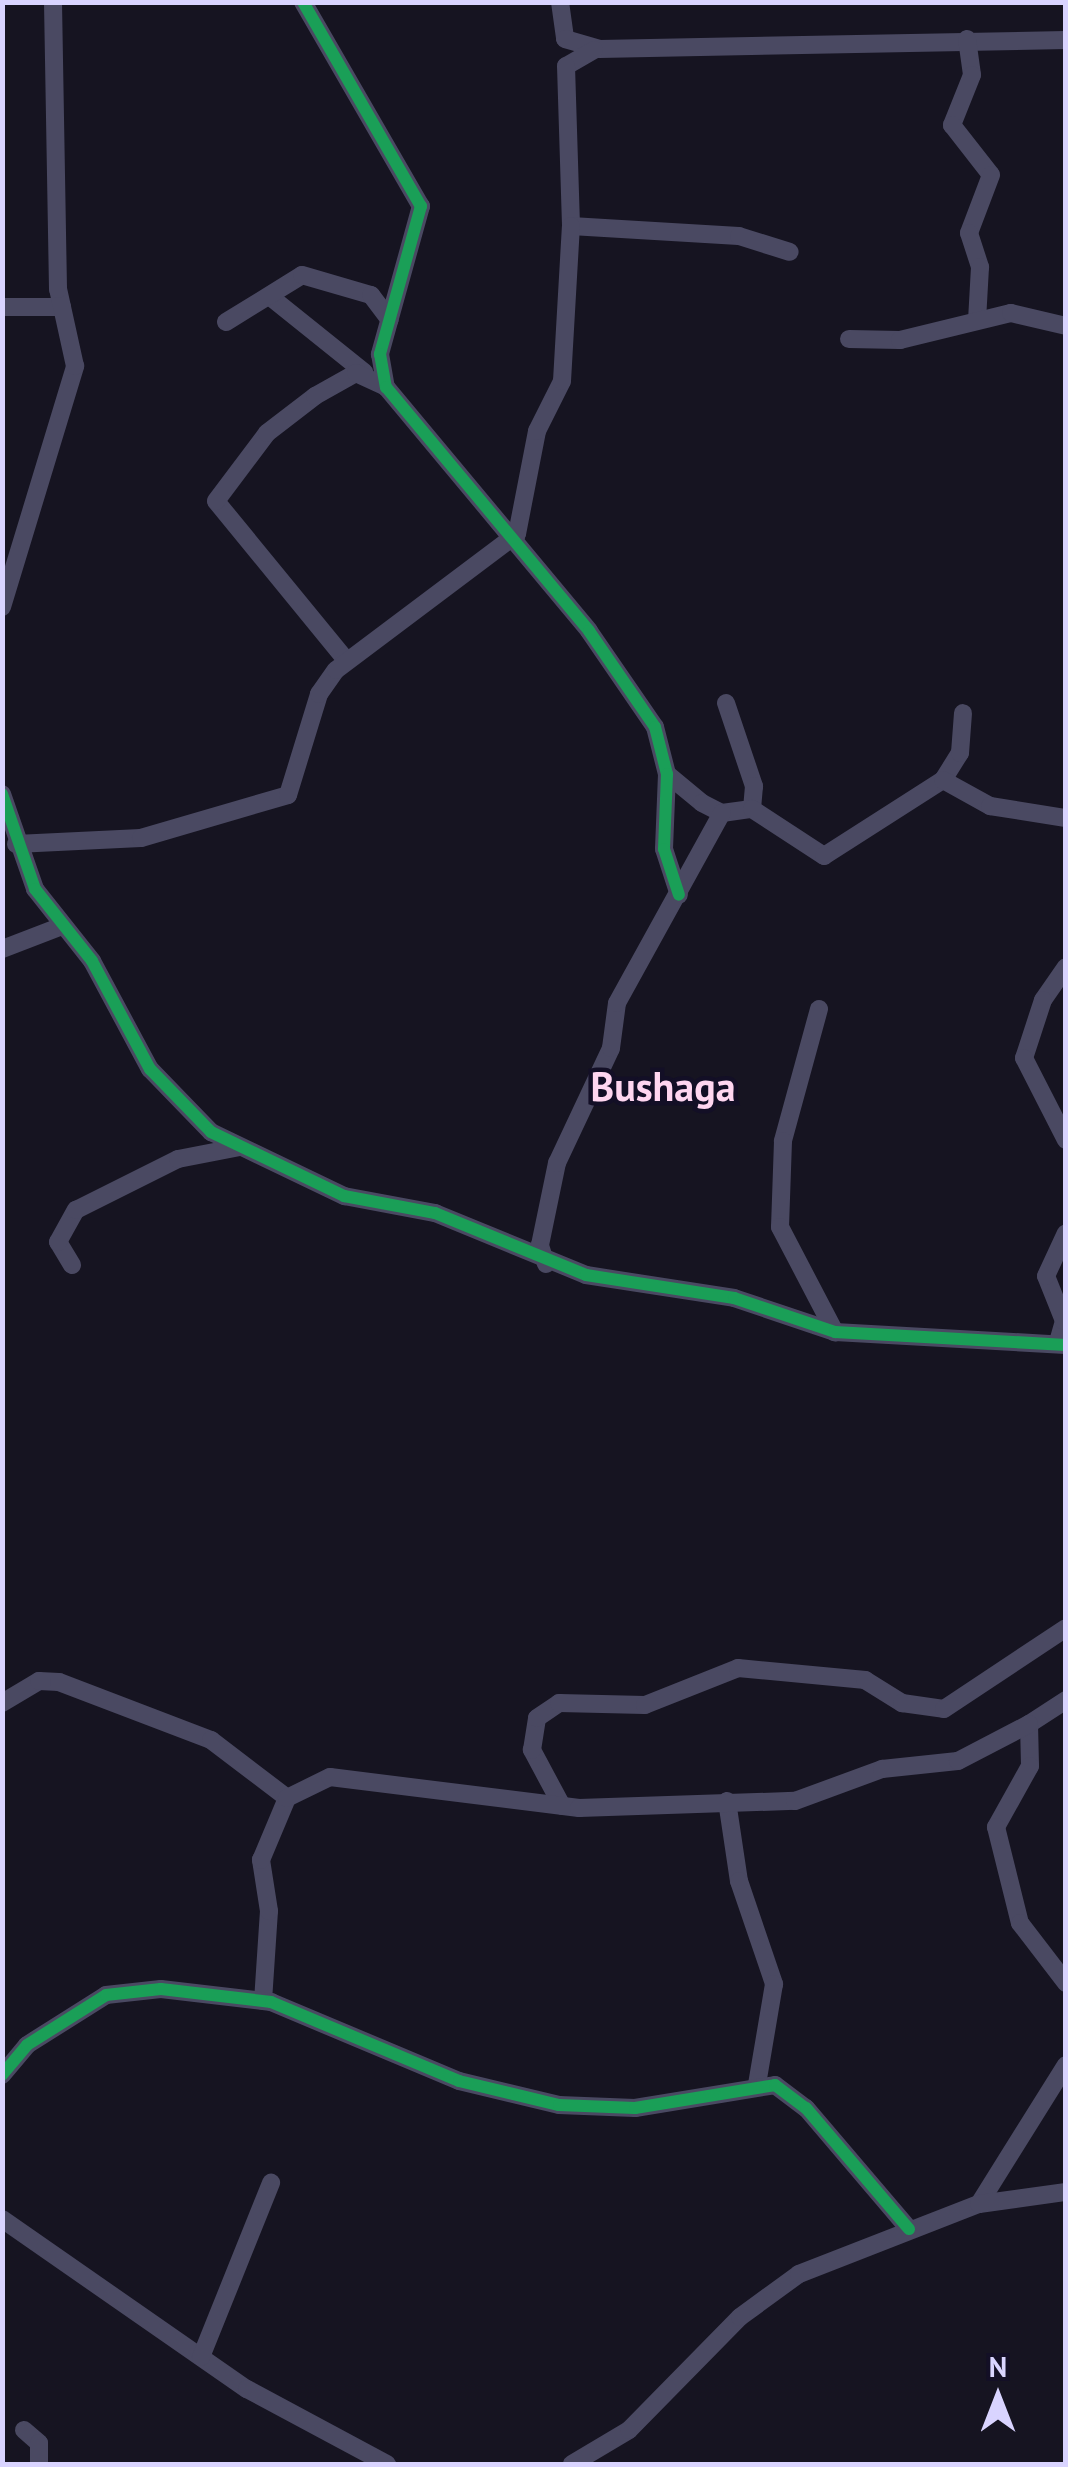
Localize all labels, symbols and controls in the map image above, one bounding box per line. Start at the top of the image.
district label: Bushaga [591,1062,735,1110]
north arrow [948,2347,1048,2447]
text: N [989,2348,1007,2385]

